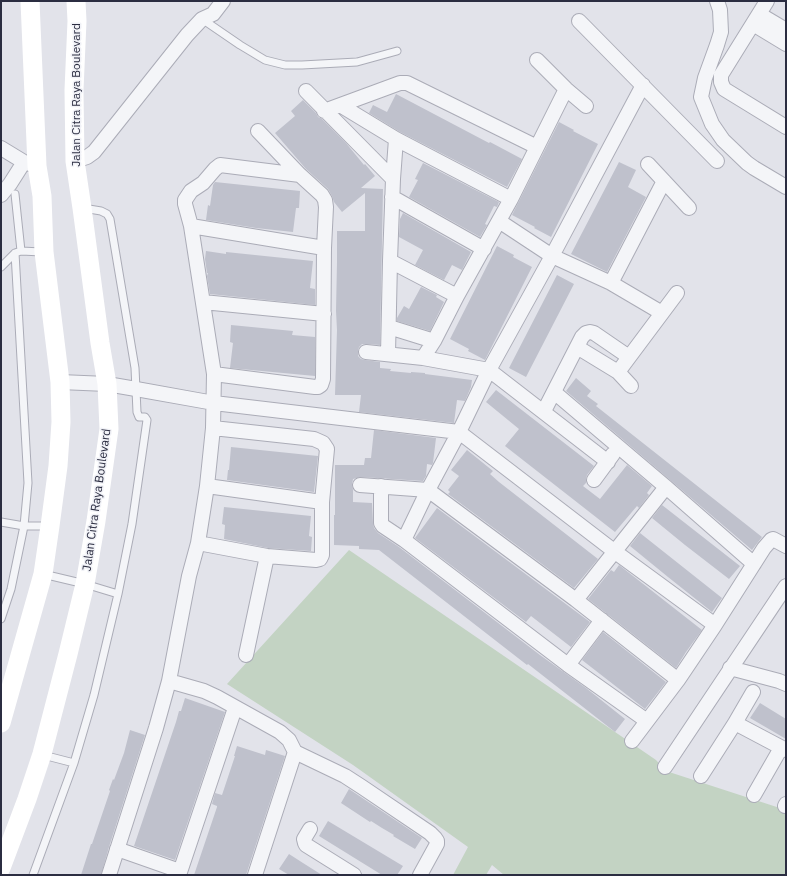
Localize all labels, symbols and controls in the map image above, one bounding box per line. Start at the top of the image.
street label: Jalan Citra Raya Boulevard [70,23,84,167]
street label: Jalan Citra Raya Boulevard [80,428,114,572]

